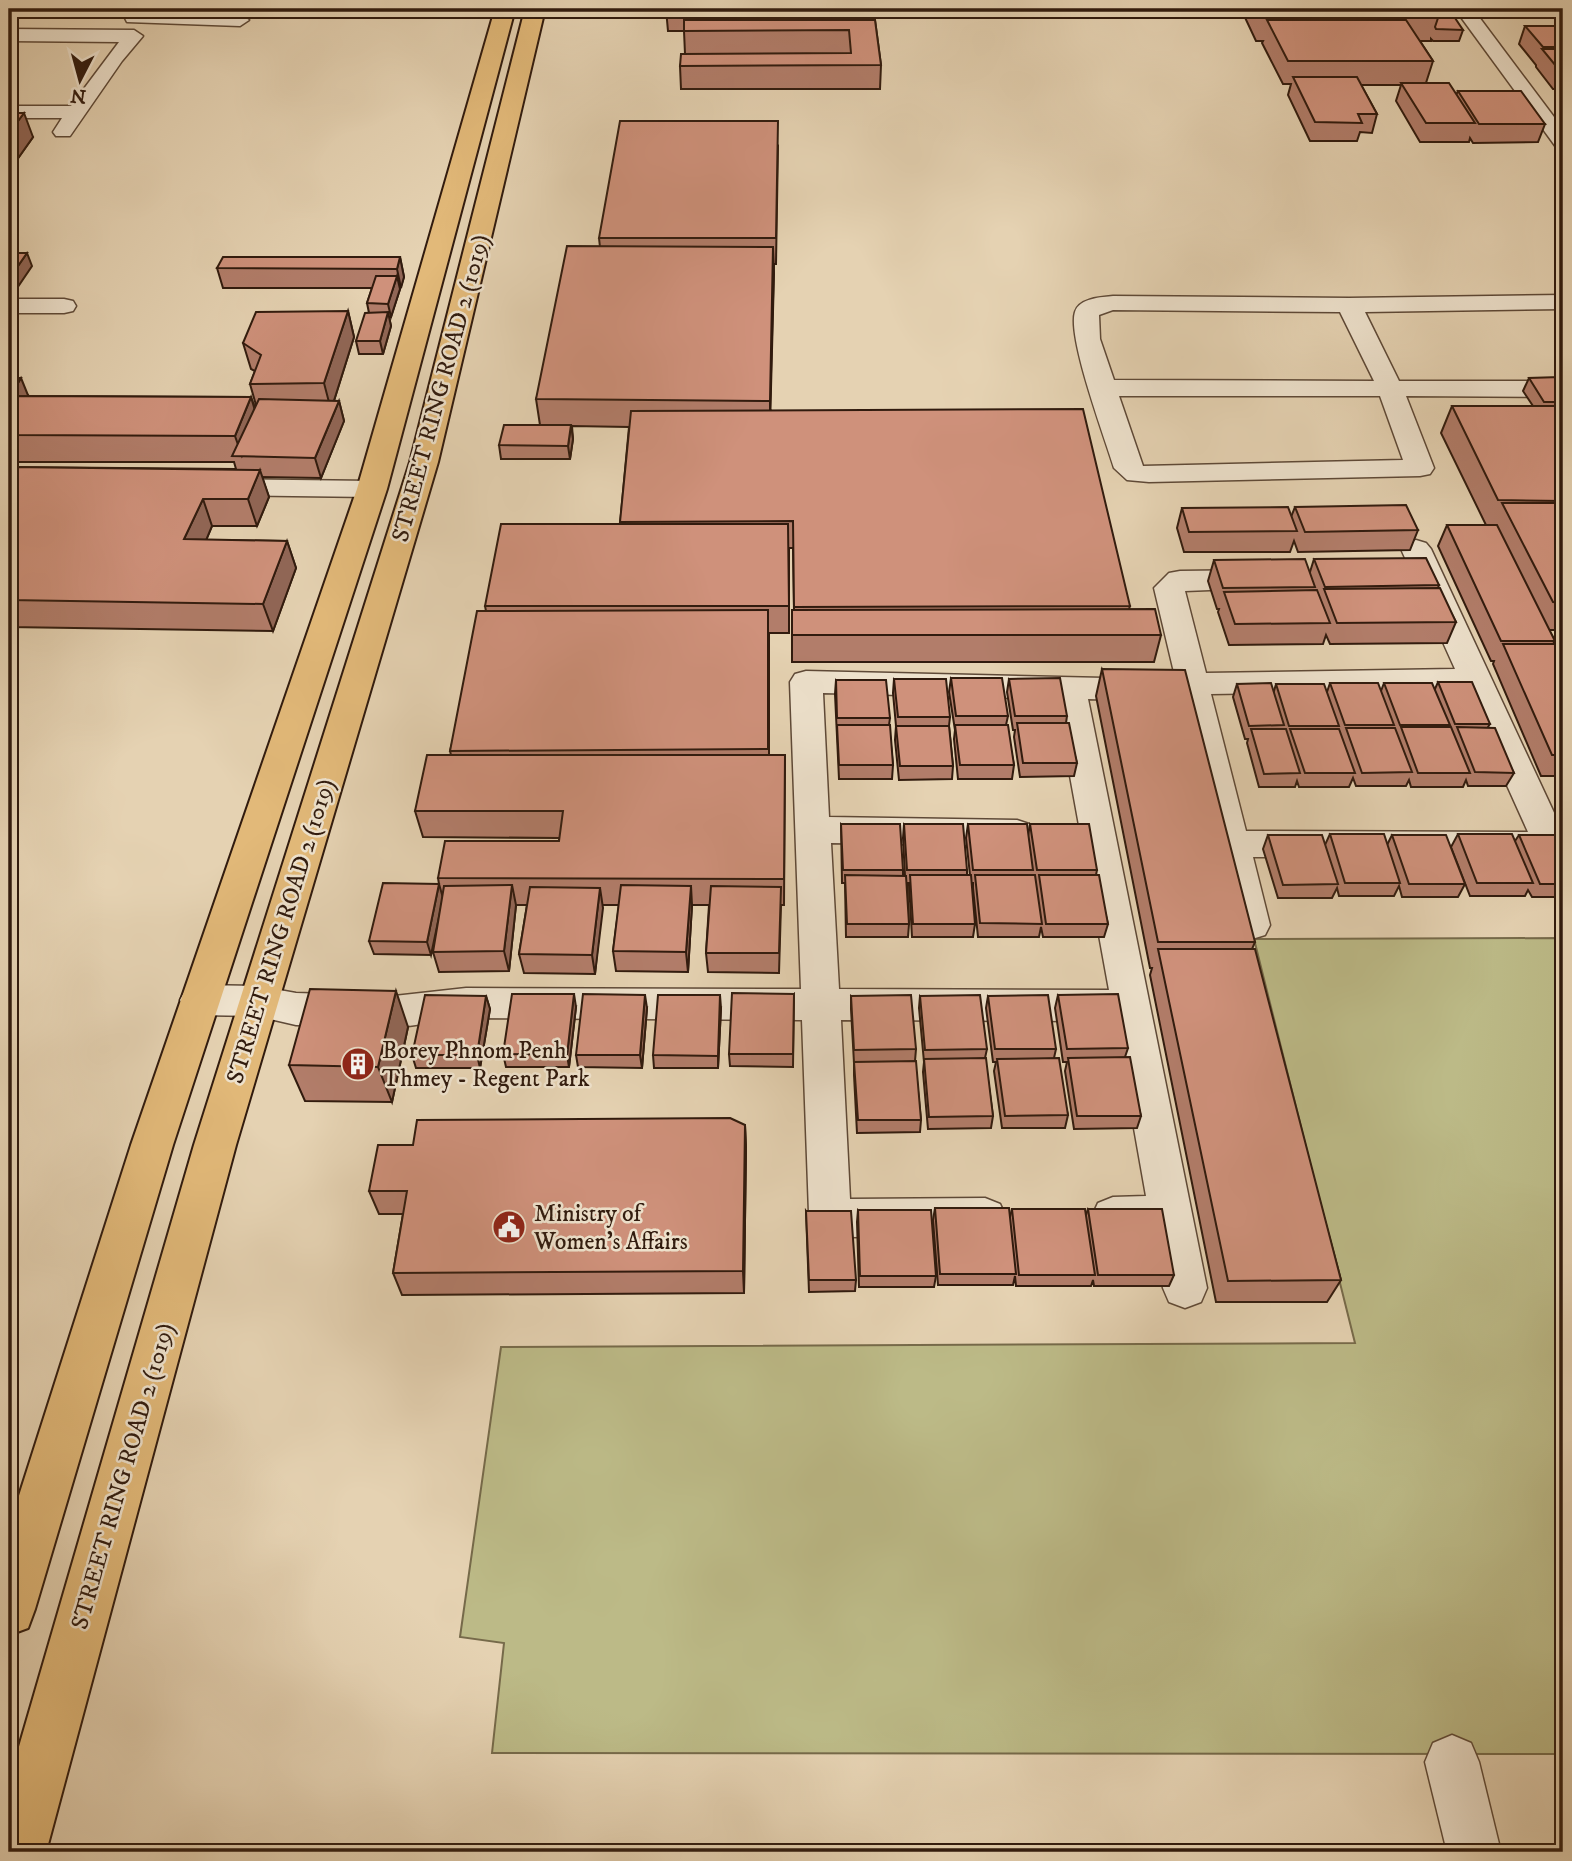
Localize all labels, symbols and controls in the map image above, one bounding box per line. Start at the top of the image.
north arrow [46,46,116,116]
text: N [69,83,87,108]
street label: STREET RING ROAD 2 (1019) [385,231,497,545]
street label: STREET RING ROAD 2 (1019) [220,775,342,1087]
place label: Borey Phnom Penh Thmey - Regent Park [382,1036,590,1094]
building icon: Borey Phnom Penh Thmey - Regent Park [339,1045,377,1083]
place label: Ministry of Women's Affairs [533,1199,688,1257]
public building icon: Ministry of Women's Affairs [490,1208,528,1246]
street label: STREET RING ROAD 2 (1019) [65,1320,181,1633]

